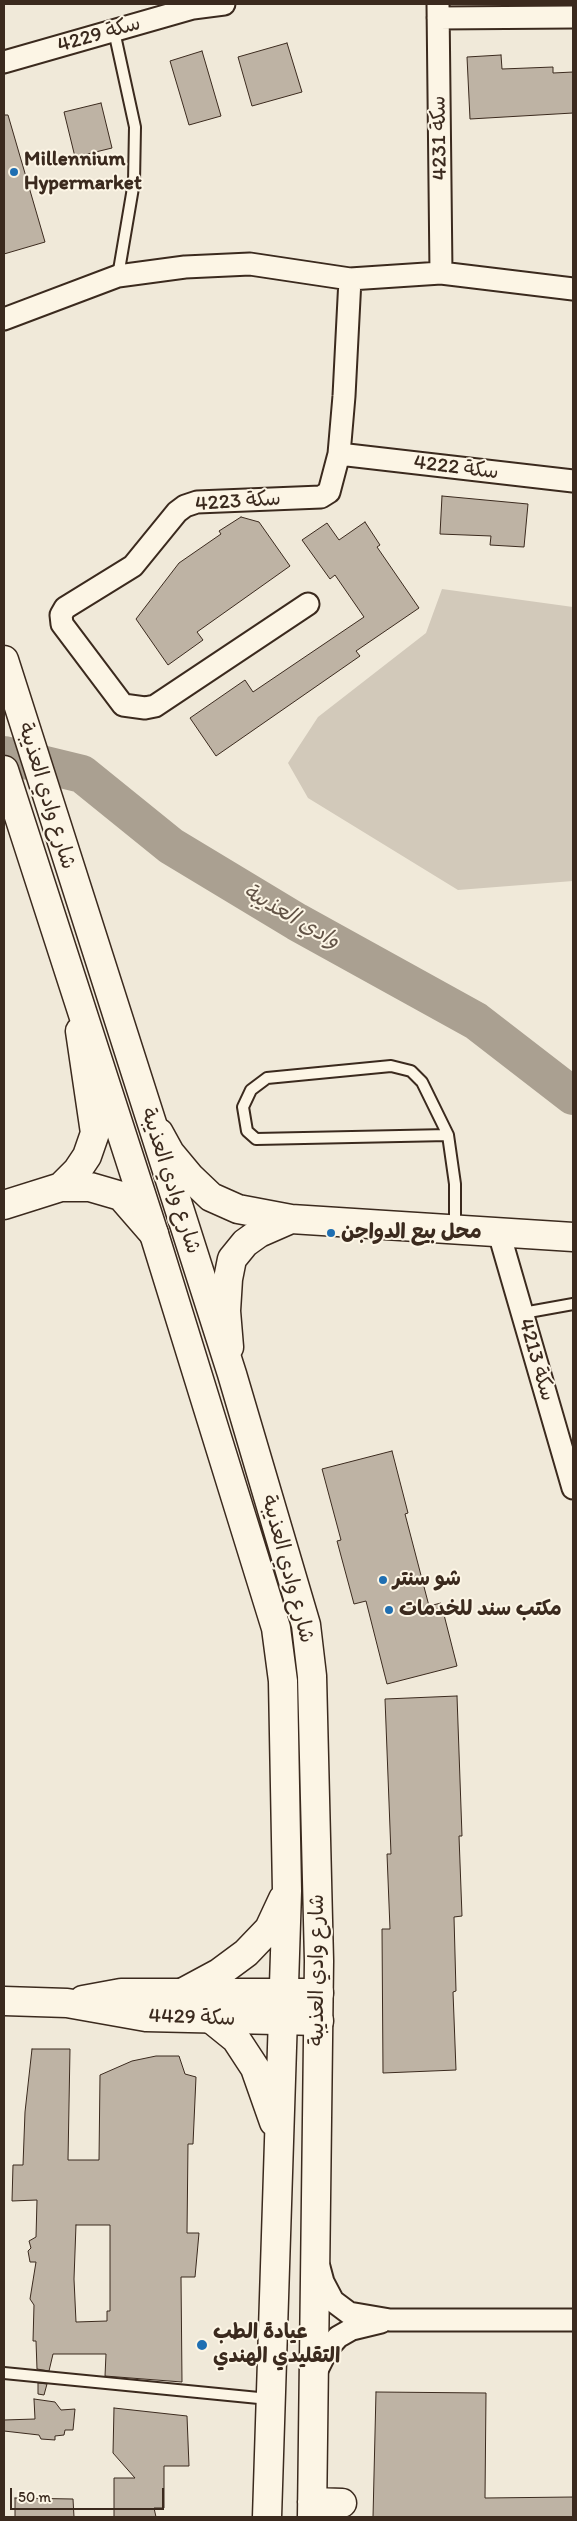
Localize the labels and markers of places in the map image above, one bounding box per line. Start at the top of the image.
place label: Millennium Hypermarket [24,147,142,197]
marker: Millennium Hypermarket [8,166,20,178]
place label: محل بيع الدواجن [341,1220,482,1246]
marker: محل بيع الدواجن [325,1227,337,1239]
place label: شو سنتر [393,1567,461,1593]
marker: شو سنتر [377,1574,389,1586]
place label: مكتب سند للخدمات [399,1597,562,1623]
marker: مكتب سند للخدمات [383,1604,395,1616]
place label: عيادة الطب التقليدي الهندي [213,2320,340,2370]
marker: عيادة الطب التقليدي الهندي [195,2338,209,2352]

